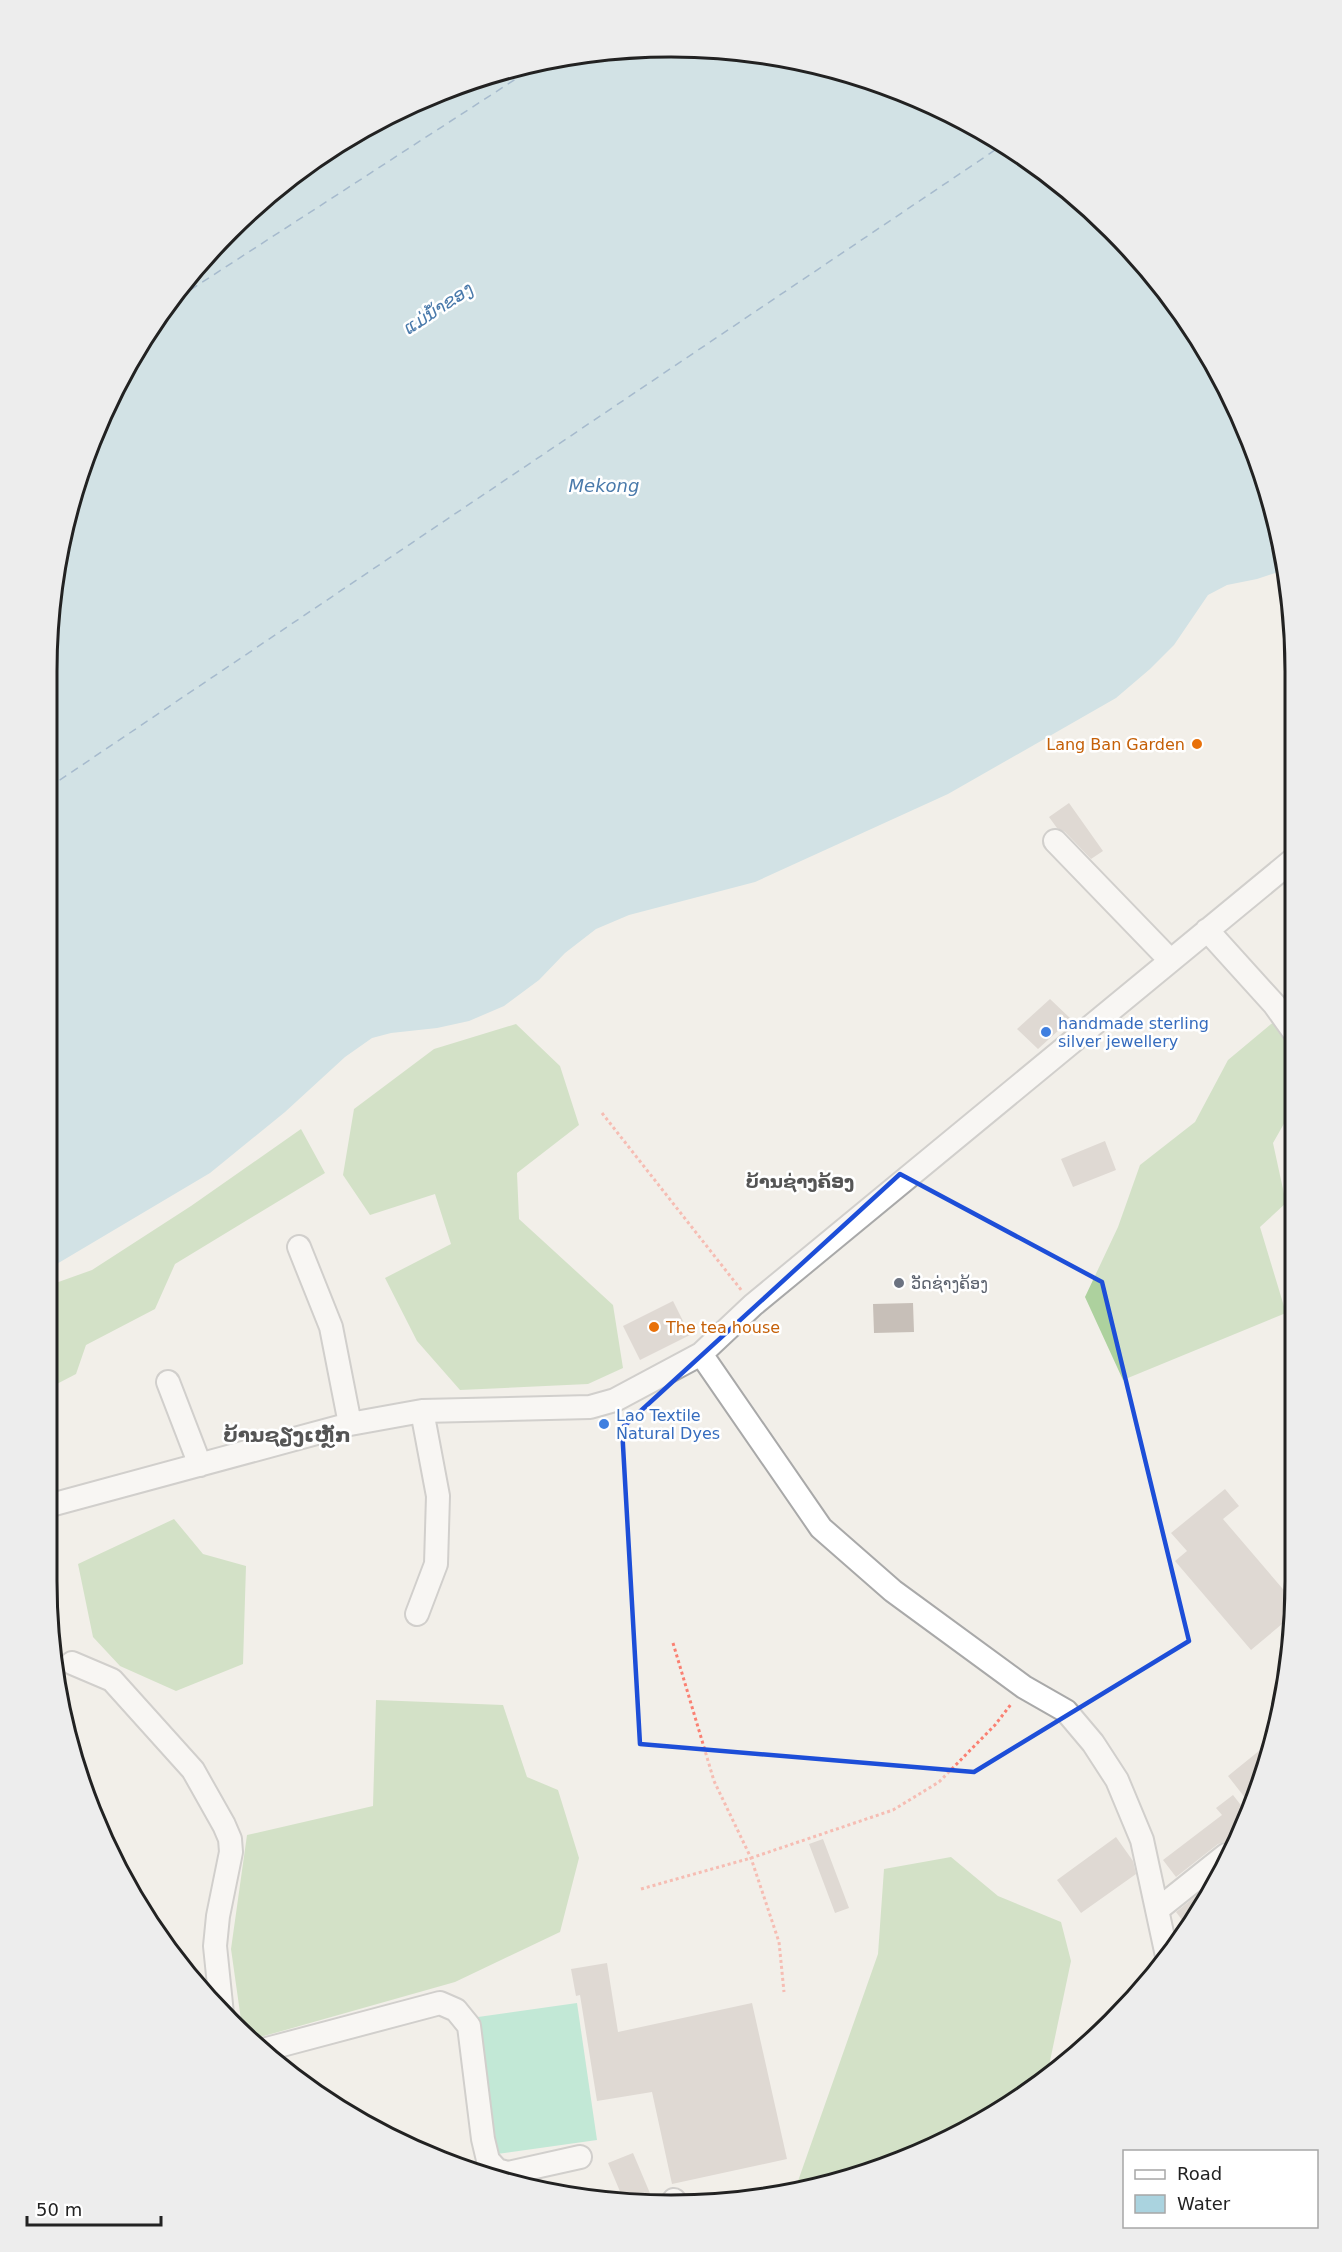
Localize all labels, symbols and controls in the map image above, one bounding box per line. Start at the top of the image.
water label: ແມ່ນ້ຳຂອງ [399,278,477,338]
water label: Mekong [569,475,639,496]
place label: Lang Ban Garden [1046,735,1185,754]
marker: Lang Ban Garden [1190,737,1204,751]
place label: handmade sterling silver jewellery [1058,1014,1209,1051]
marker: handmade sterling silver jewellery [1039,1025,1053,1039]
district label: ບ້ານຊ່າງຄ້ອງ [746,1171,854,1193]
place label: ວັດຊ່າງຄ້ອງ [911,1274,988,1293]
marker: ວັດຊ່າງຄ້ອງ [892,1276,906,1290]
place label: The tea house [665,1318,780,1337]
marker: The tea house [647,1320,661,1334]
place label: Lao Textile Natural Dyes [616,1406,720,1443]
marker: Lao Textile Natural Dyes [597,1417,611,1431]
district label: ບ້ານຊຽງເຫຼັກ [223,1423,351,1448]
legend [1123,2150,1318,2228]
text: Road [1177,2163,1222,2184]
scale bar [27,2189,160,2227]
text: Water [1177,2193,1231,2214]
text: 50 m [36,2199,82,2220]

